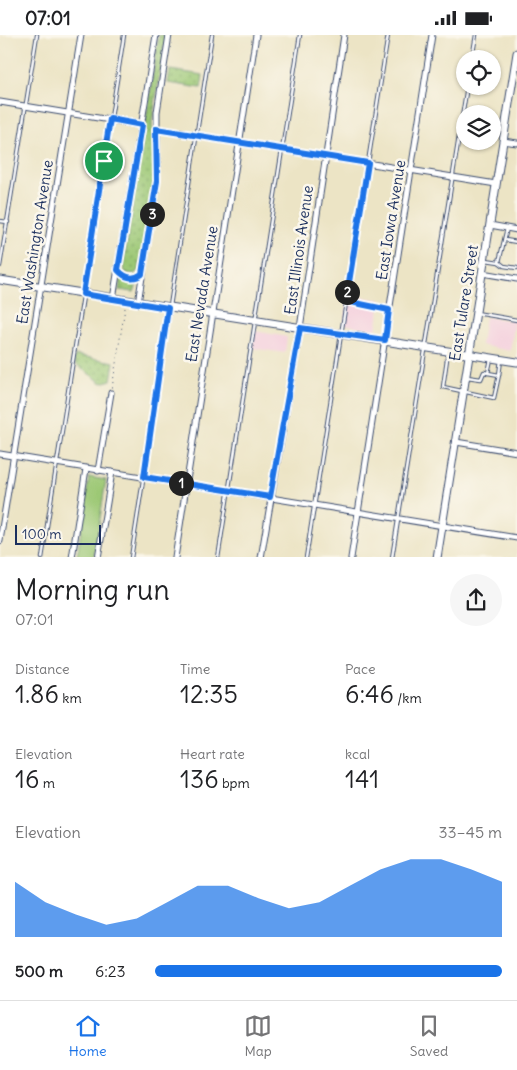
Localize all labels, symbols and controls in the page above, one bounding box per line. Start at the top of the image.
text: 07:01 [25,6,71,30]
map controls [456,50,501,150]
button: locate [456,50,501,95]
button: layers [456,105,501,150]
pin [83,140,125,182]
icon: arrive [90,147,118,175]
street label: East Washington Avenue [12,158,57,326]
street label: East Iowa Avenue [372,158,409,281]
street label: East Illinois Avenue [280,184,317,316]
pin: 3 [140,201,164,227]
text: 3 [149,205,156,223]
street label: East Nevada Avenue [181,224,222,364]
street label: East Tulare Street [445,243,482,362]
pin: 2 [334,279,360,305]
text: 2 [344,283,351,301]
pin: 1 [168,471,194,495]
text: 1 [179,474,184,492]
scale bar [15,523,101,546]
text: 100 m [22,525,62,543]
text: Morning run [15,572,170,608]
button: share [450,574,502,626]
text: 07:01 [15,609,54,629]
text: Distance [15,660,70,678]
text: Time [180,660,210,678]
text: Pace [345,660,375,678]
text: 1.86 [15,678,59,710]
text: 12:35 [180,678,238,710]
text: 6:46 [345,678,394,710]
text: km [59,689,82,707]
text: /km [394,689,422,707]
text: Elevation [15,745,72,763]
text: Heart rate [180,745,245,763]
text: kcal [345,745,370,763]
text: 16 [15,763,39,795]
text: 136 [180,763,219,795]
text: 141 [345,763,379,795]
text: m [39,774,55,792]
text: bpm [219,774,250,792]
text: Elevation [15,822,81,842]
text: 33–45 m [438,822,502,842]
text: 500 m [15,961,63,981]
text: 6:23 [95,961,126,981]
tab: Home [69,1012,107,1060]
tab: Map [244,1012,272,1060]
tab: Saved [410,1012,448,1060]

